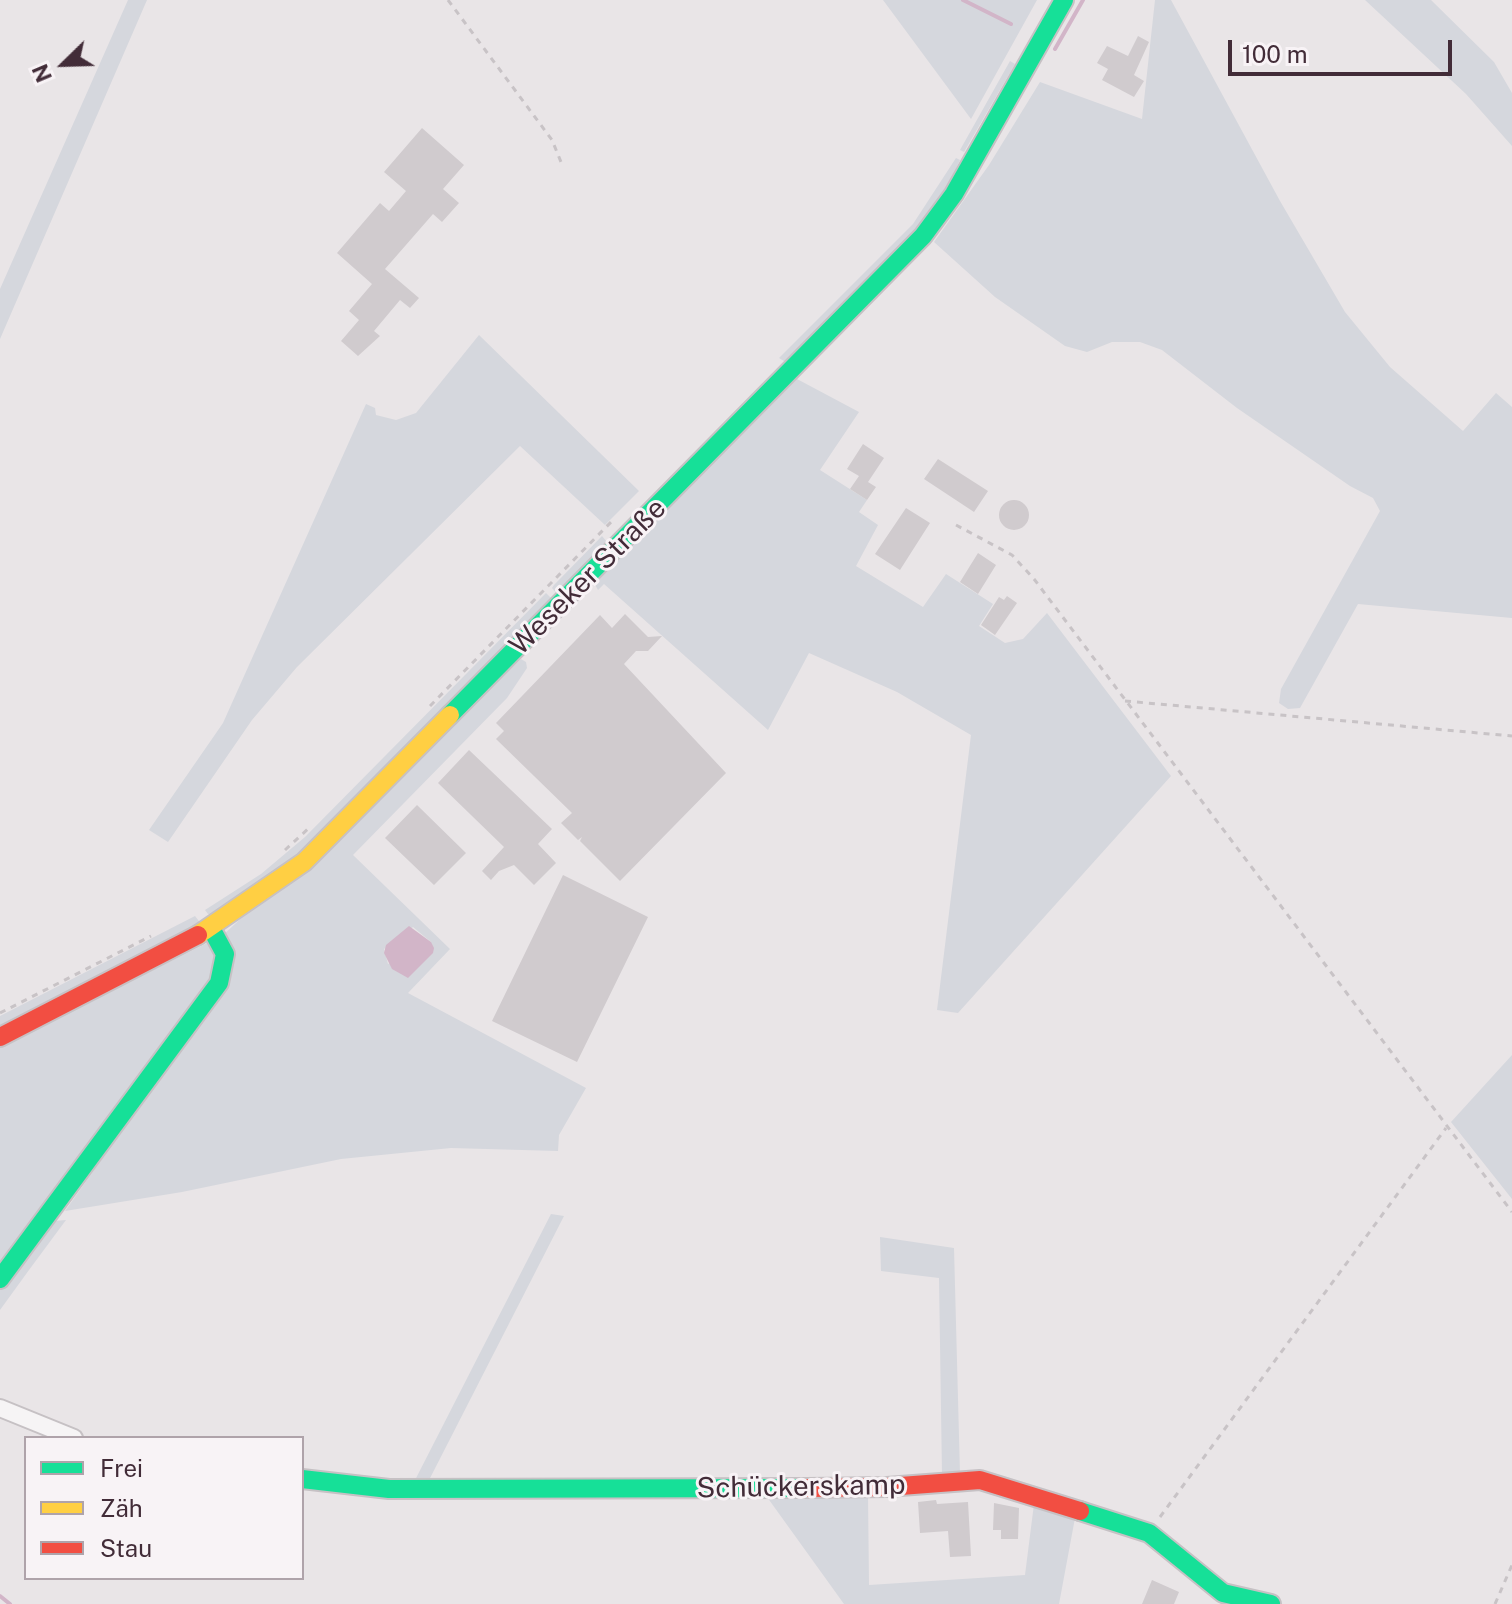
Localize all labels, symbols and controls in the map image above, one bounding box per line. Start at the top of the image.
north arrow [24,24,104,104]
scale bar [1232,24,1456,74]
text: 100 m [1242,40,1308,68]
text: N [27,60,57,86]
street label: Weseker Straße [503,492,673,662]
legend [24,1436,304,1580]
text: Frei [100,1454,143,1482]
street label: Schückerskamp [696,1468,906,1506]
text: Zäh [100,1494,143,1522]
text: Stau [100,1534,152,1562]

